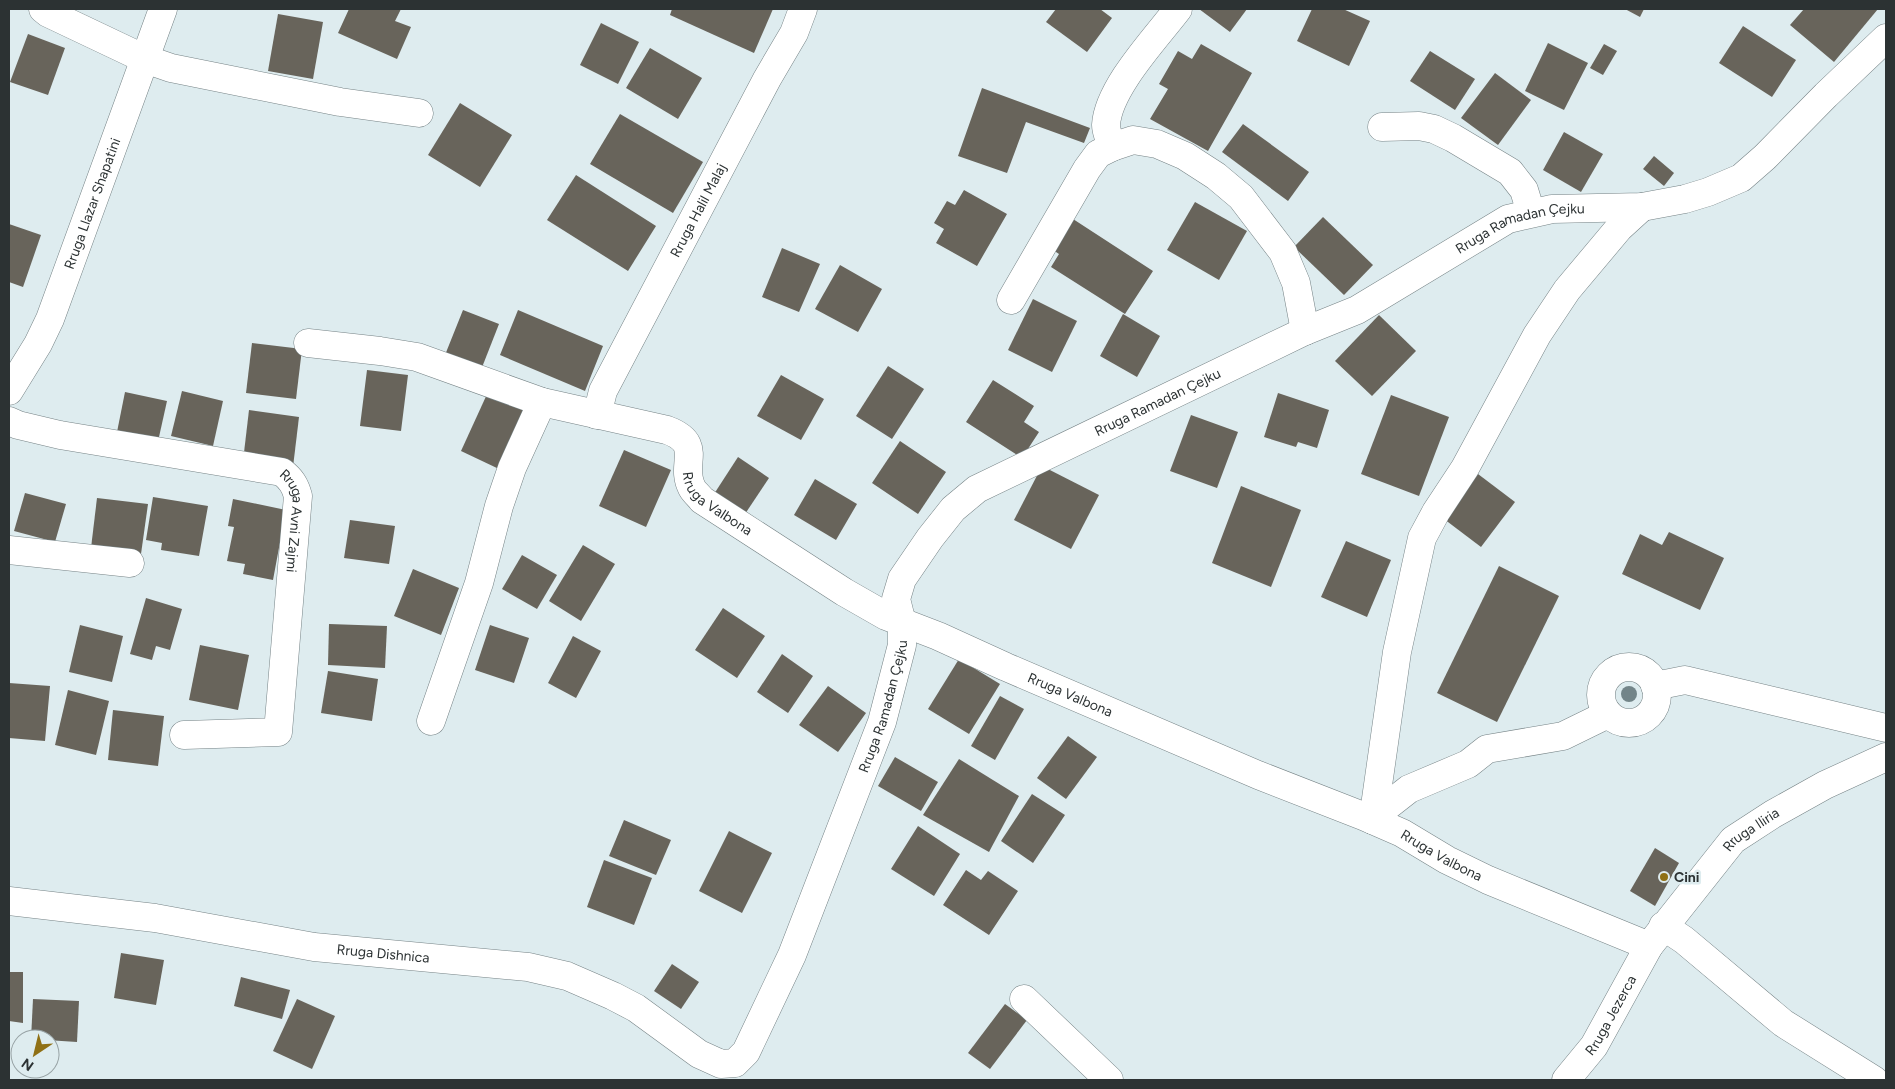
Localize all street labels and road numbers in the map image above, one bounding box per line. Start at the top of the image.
street label: Rruga Llazar Shapatini [60,135,124,271]
street label: Rruga Halil Malaj [666,160,730,260]
street label: Rruga Ramadan Çejku [1452,200,1585,257]
street label: Rruga Ramadan Çejku [1092,364,1223,440]
street label: Rruga Avni Zajmi [276,465,306,573]
street label: Rruga Valbona [679,471,756,539]
street label: Rruga Ramadan Çejku [855,640,911,775]
street label: Rruga Valbona [1025,669,1115,720]
street label: Rruga Iliria [1719,804,1782,855]
street label: Rruga Valbona [1398,826,1485,884]
street label: Rruga Dishnica [336,941,430,966]
street label: Rruga Jezerca [1581,972,1640,1059]

